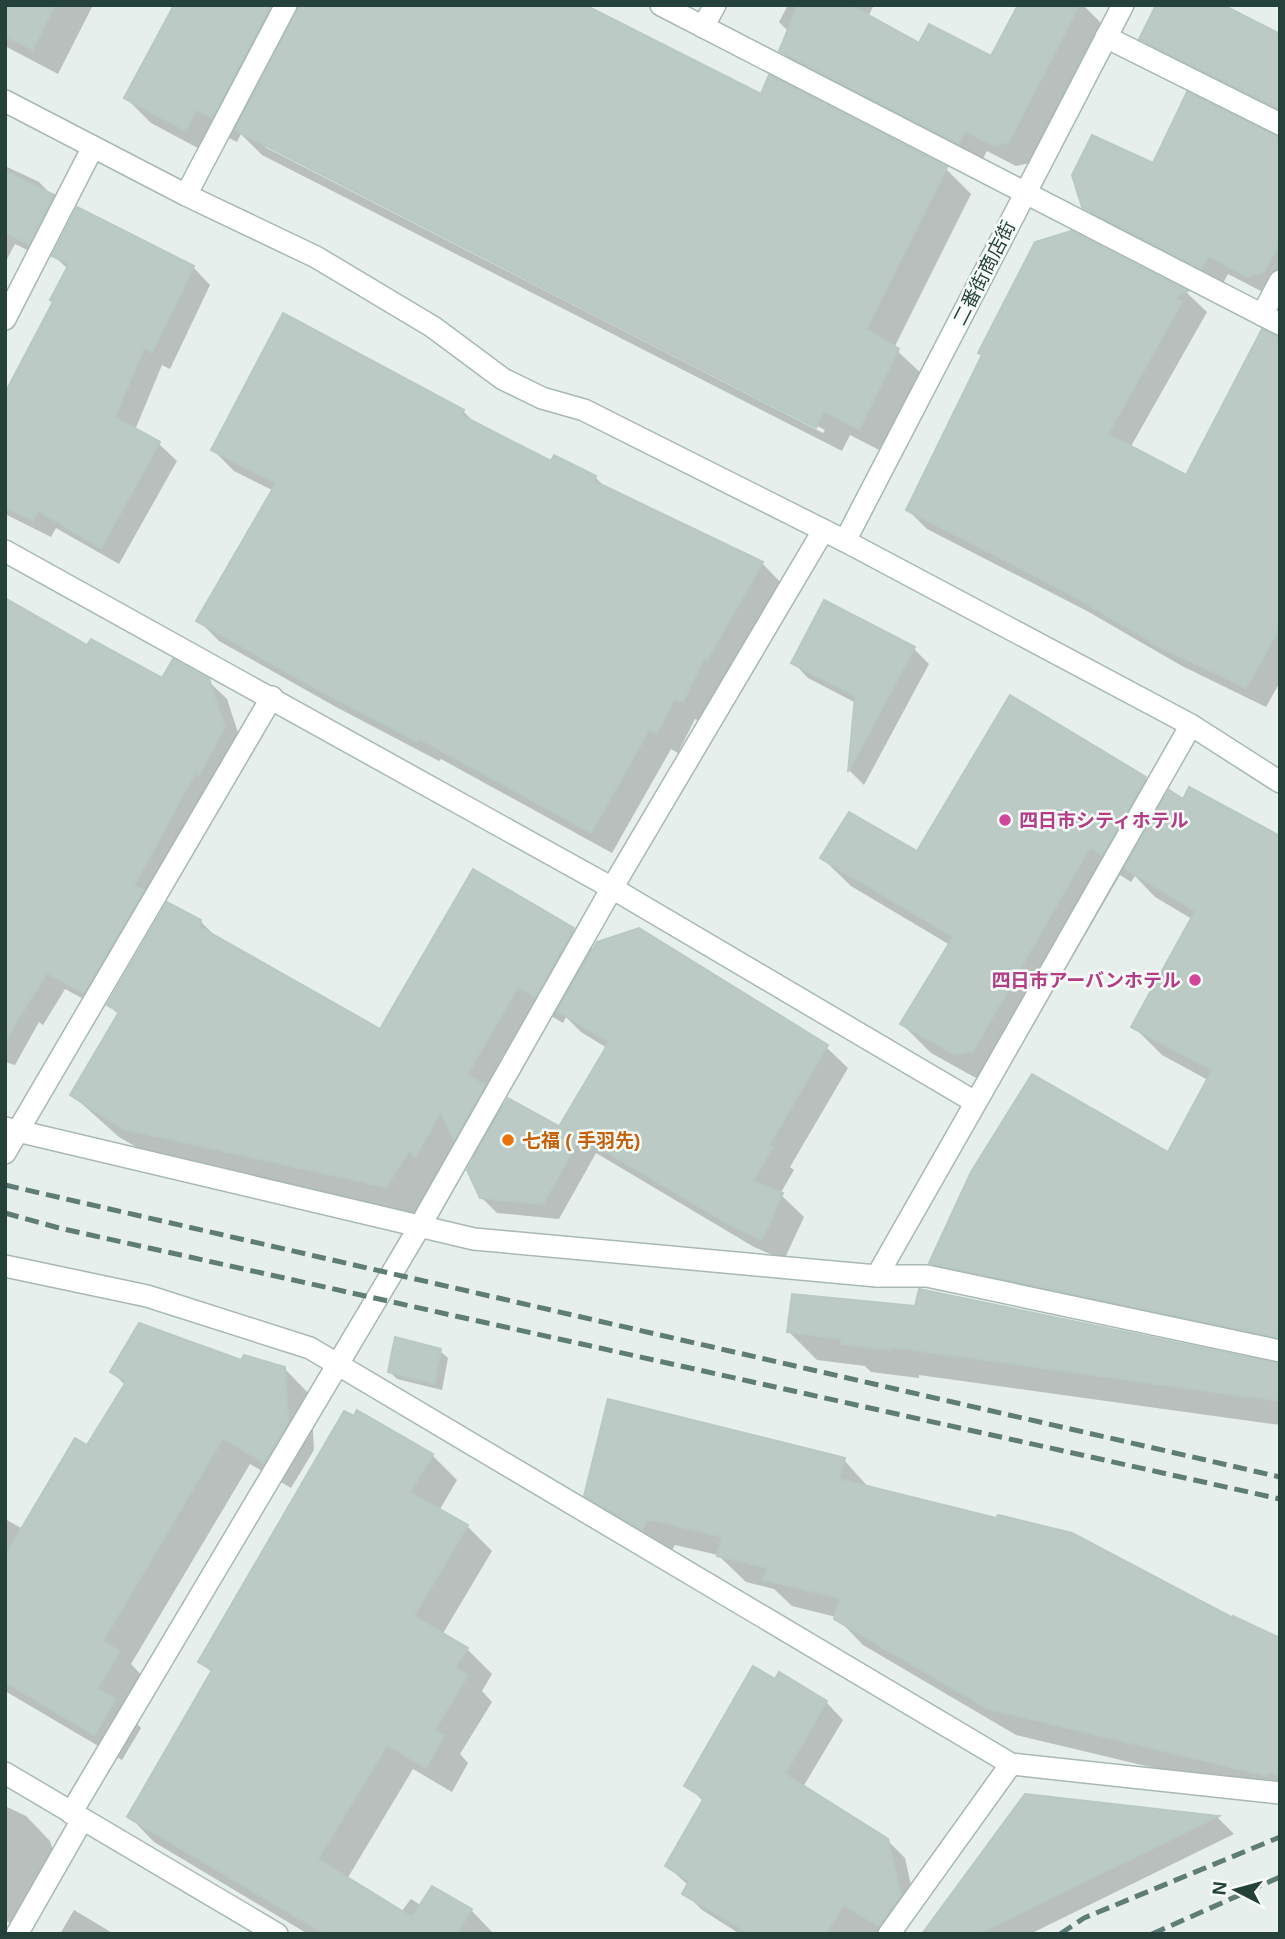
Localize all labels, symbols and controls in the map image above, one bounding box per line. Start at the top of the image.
street label: 二番街商店街 [949,217,1019,329]
place label: 四日市シティホテル [1019,810,1189,831]
marker: 四日市シティホテル [997,812,1013,828]
place label: 四日市アーバンホテル [991,970,1181,991]
marker: 四日市アーバンホテル [1187,972,1203,988]
place label: 七福 ( 手羽先) [522,1130,640,1151]
marker: 七福 ( 手羽先) [500,1132,516,1148]
north arrow [1201,1855,1271,1925]
text: N [1208,1880,1231,1896]

